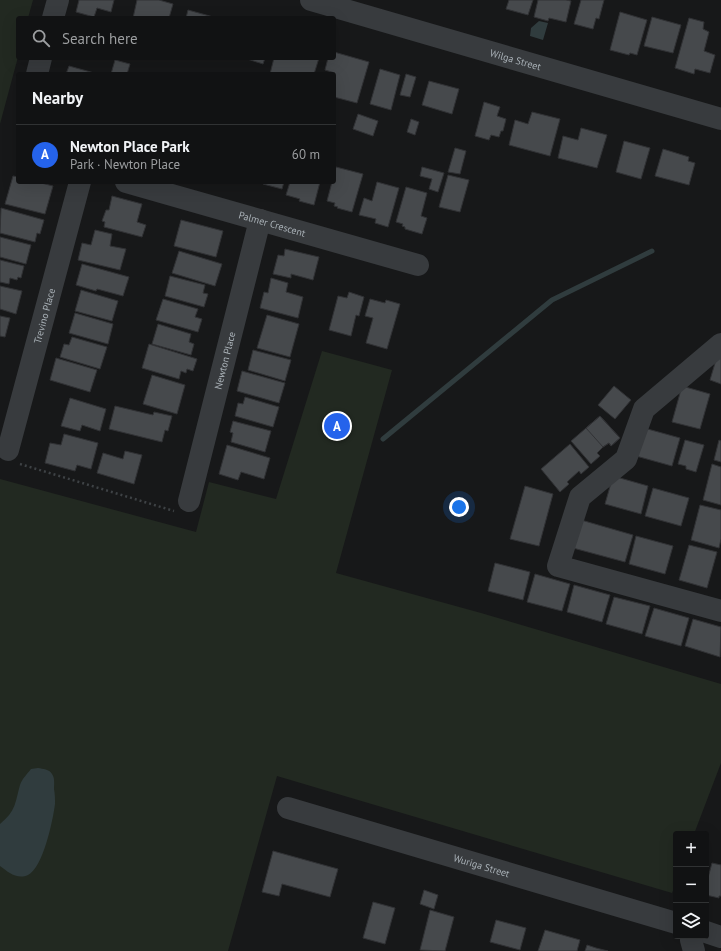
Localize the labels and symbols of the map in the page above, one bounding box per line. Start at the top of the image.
street label: Wilga Street [489,46,543,73]
street label: Palmer Crescent [237,208,308,239]
street label: Trevino Place [30,287,58,345]
street label: Newton Place [211,330,238,390]
pin: A [324,411,350,441]
your location [449,497,469,517]
street label: Wuriga Street [452,851,512,880]

